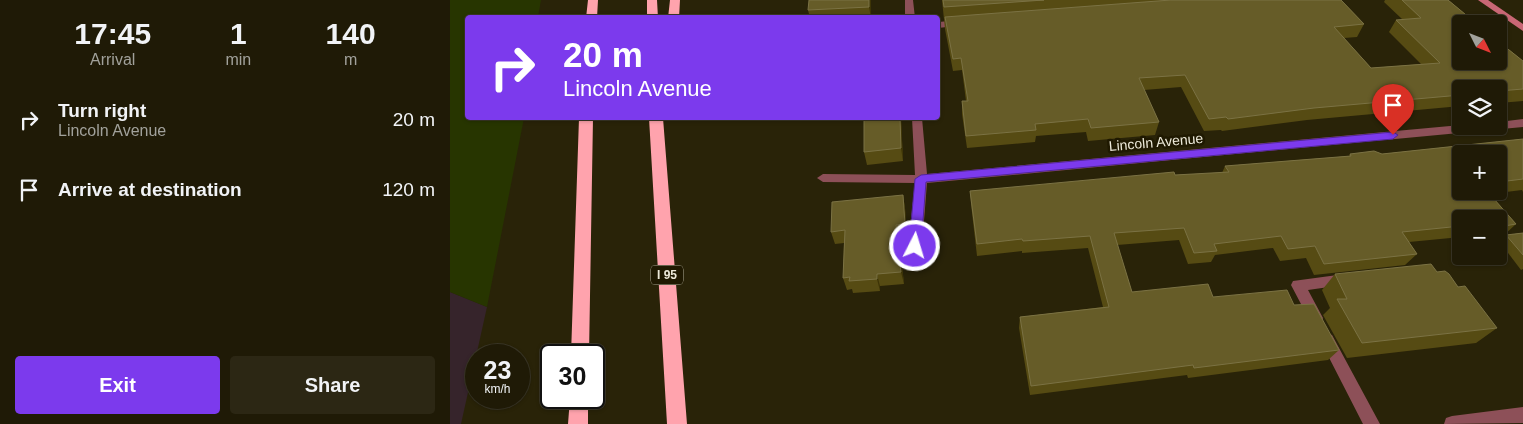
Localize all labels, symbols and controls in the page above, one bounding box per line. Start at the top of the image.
north arrow [1452,15,1508,70]
map controls [1452,15,1507,265]
text: 17:45 [74,17,151,50]
text: 1 [230,17,247,50]
text: 140 [326,17,376,50]
icon: right [480,35,545,100]
text: 20 m [563,35,643,74]
text: Arrival [90,51,135,68]
text: min [225,51,251,68]
text: m [344,51,357,68]
text: Lincoln Avenue [563,76,712,101]
button: layers [1452,80,1507,135]
pin [1372,84,1414,135]
icon: arrive [1379,91,1407,119]
text: Turn right [58,100,146,121]
icon: right [15,106,43,134]
text: 20 m [393,109,435,130]
text: Lincoln Avenue [58,122,166,139]
street label: Lincoln Avenue [1108,130,1204,154]
button: + [1452,145,1507,200]
icon: arrive [15,176,43,204]
text: Arrive at destination [58,179,242,200]
text: 120 m [382,179,435,200]
button: − [1452,210,1507,265]
position arrow [888,219,940,271]
road number: I 95 [651,266,683,284]
speed limit sign: 30 [540,344,605,409]
button: Exit [15,356,220,414]
button: Share [230,356,435,414]
text: 23 [484,356,511,384]
text: km/h [484,382,511,396]

